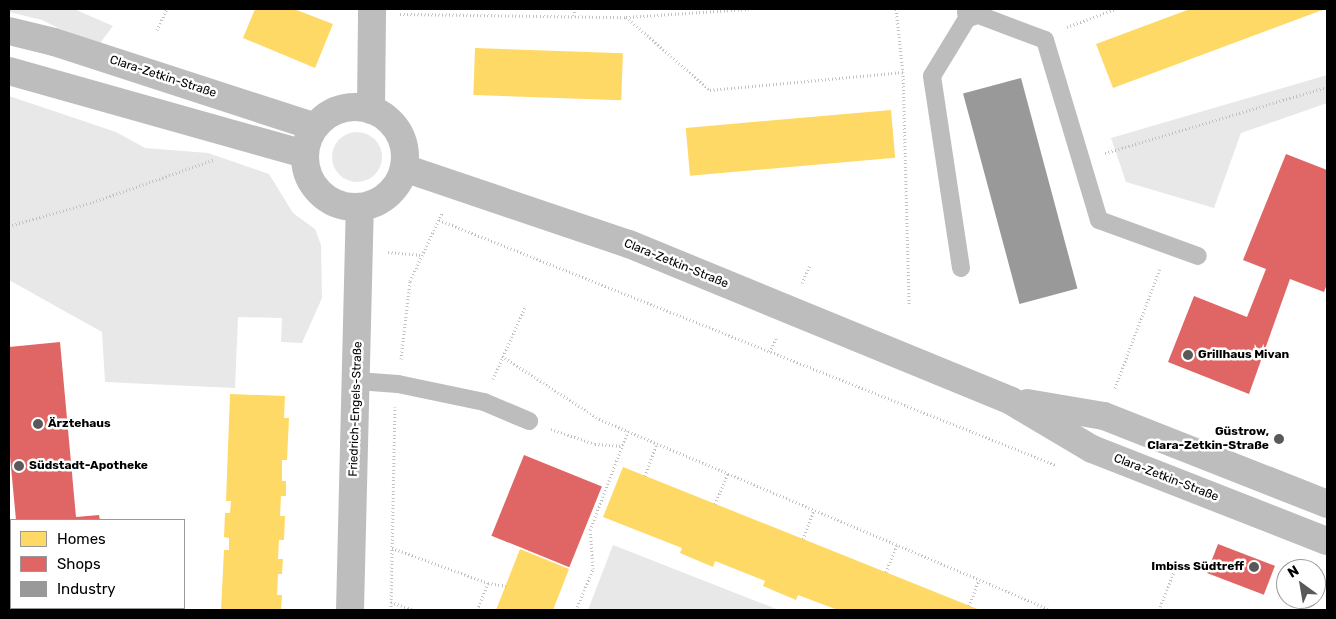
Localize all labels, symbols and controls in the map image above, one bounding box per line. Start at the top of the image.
street label: Clara-Zetkin-Straße [108,53,218,101]
street label: Clara-Zetkin-Straße [622,236,730,292]
street label: Friedrich-Engels-Straße [346,341,366,477]
place label: Grillhaus Mivan [1198,348,1289,362]
marker: Grillhaus Mivan [1182,349,1194,361]
place label: Ärztehaus [48,417,111,431]
marker: Ärztehaus [32,418,44,430]
place label: Güstrow, Clara-Zetkin-Straße [1147,425,1269,453]
marker: Güstrow, Clara-Zetkin-Straße [1273,433,1285,445]
street label: Clara-Zetkin-Straße [1111,451,1221,505]
place label: Südstadt-Apotheke [29,459,148,473]
marker: Südstadt-Apotheke [13,460,25,472]
legend [10,519,185,609]
text: Homes [57,530,106,548]
text: Shops [57,555,101,573]
north arrow [1276,559,1326,609]
place label: Imbiss Südtreff [1151,560,1244,574]
marker: Imbiss Südtreff [1248,561,1260,573]
text: N [1285,562,1302,582]
text: Industry [57,580,116,598]

